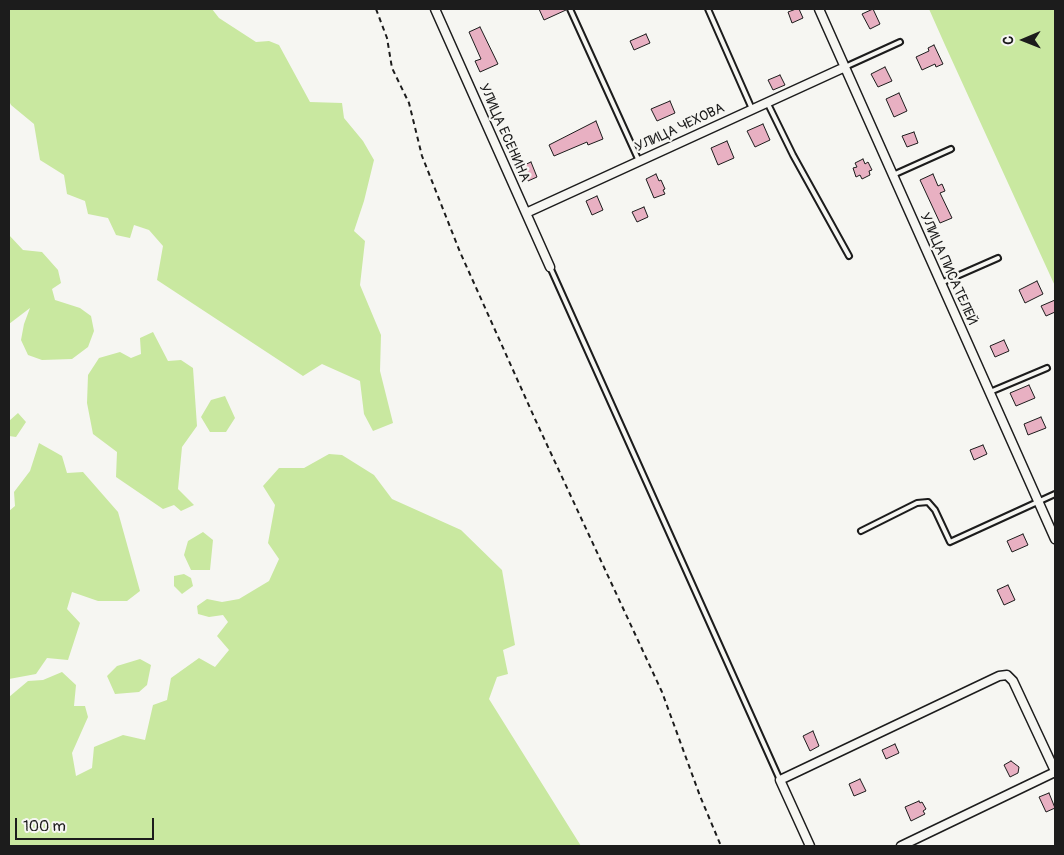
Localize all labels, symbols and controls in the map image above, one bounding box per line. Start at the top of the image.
north arrow [999,15,1049,65]
text: С [1000,36,1017,45]
street label: УЛИЦА ЕСЕНИНА [475,81,533,185]
street label: УЛИЦА ЧЕХОВА [633,100,727,156]
street label: УЛИЦА ПИСАТЕЛЕЙ [916,210,980,328]
scale bar [18,808,156,840]
text: 100 m [23,817,66,836]

